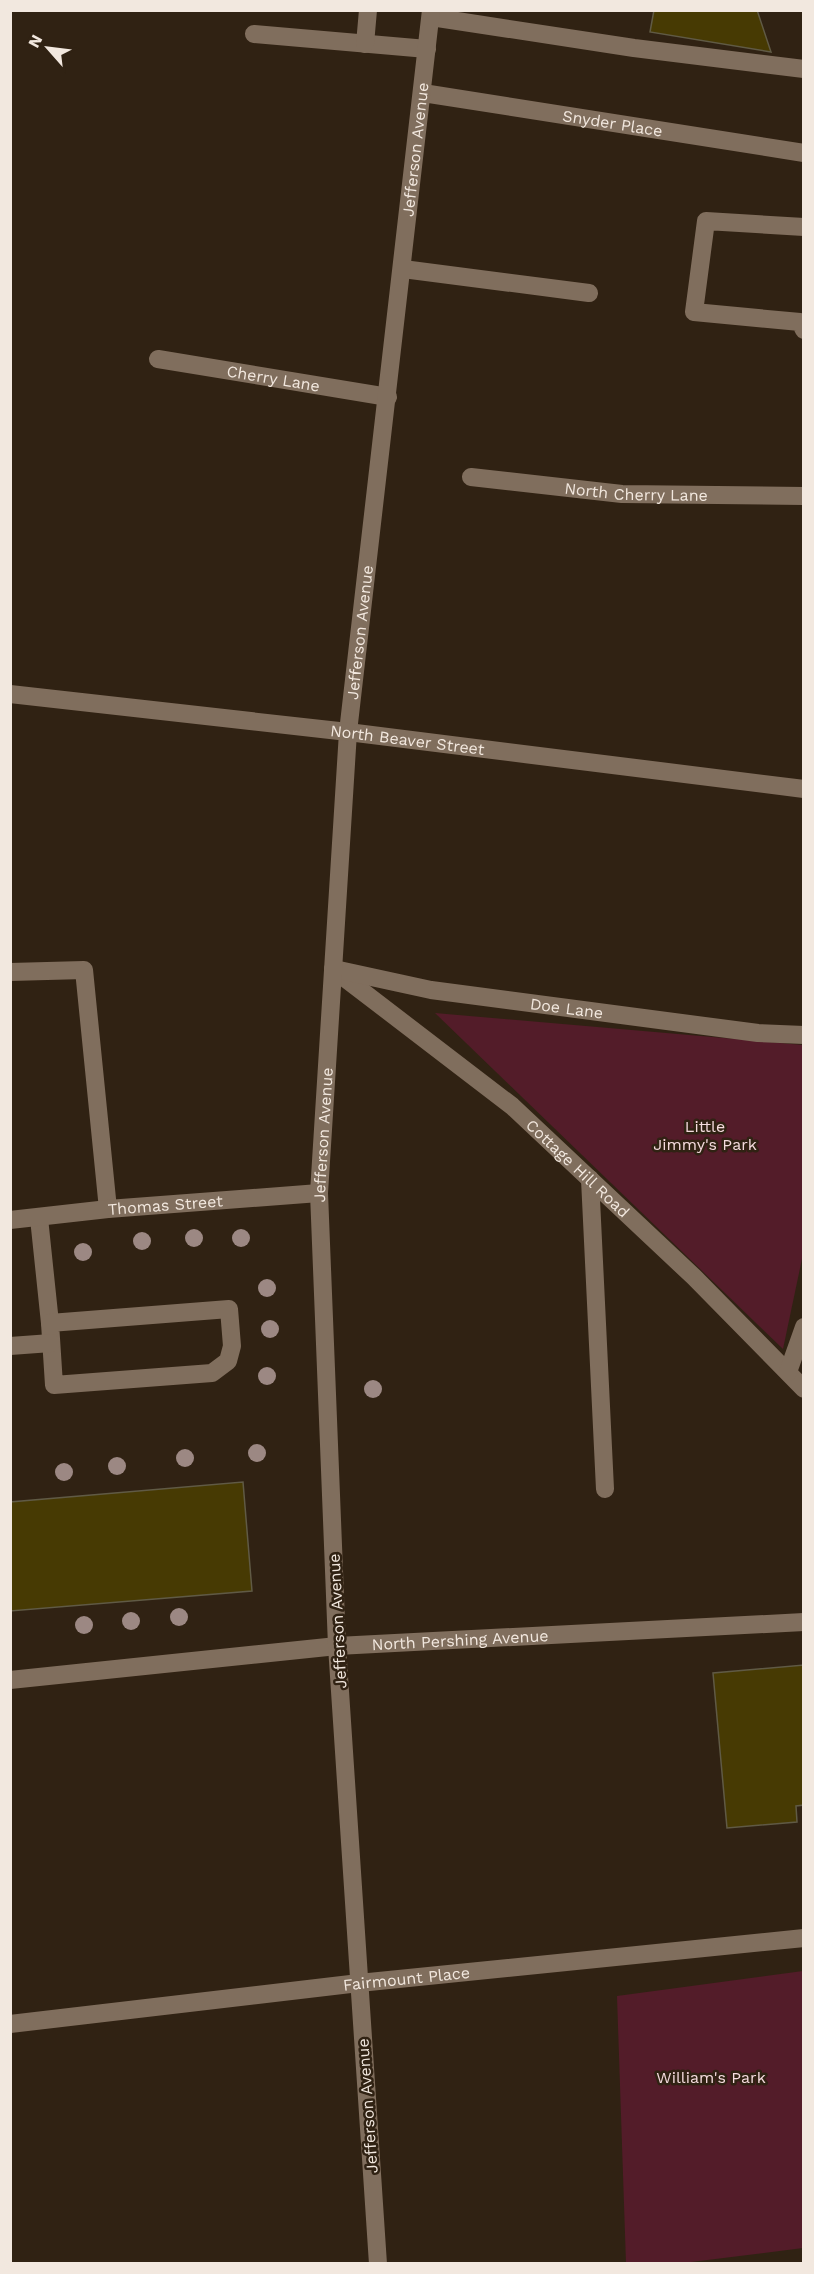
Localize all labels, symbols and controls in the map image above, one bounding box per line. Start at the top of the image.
north arrow [18,18,78,78]
text: N [24,31,46,51]
street label: Jefferson Avenue [398,81,433,218]
street label: Snyder Place [561,106,664,141]
street label: Cherry Lane [225,362,321,396]
street label: North Cherry Lane [563,479,708,505]
street label: Jefferson Avenue [343,564,377,701]
street label: North Beaver Street [329,721,486,759]
street label: Doe Lane [529,994,604,1023]
street label: Jefferson Avenue [310,1067,337,1203]
street label: Cottage Hill Road [522,1115,633,1222]
park label: Little Jimmy's Park [653,1117,757,1154]
street label: Thomas Street [107,1191,224,1219]
street label: Jefferson Avenue [324,1553,351,1689]
street label: North Pershing Avenue [371,1626,549,1654]
street label: Fairmount Place [342,1963,471,1995]
street label: Jefferson Avenue [353,2038,382,2174]
park label: William's Park [656,2068,766,2087]

